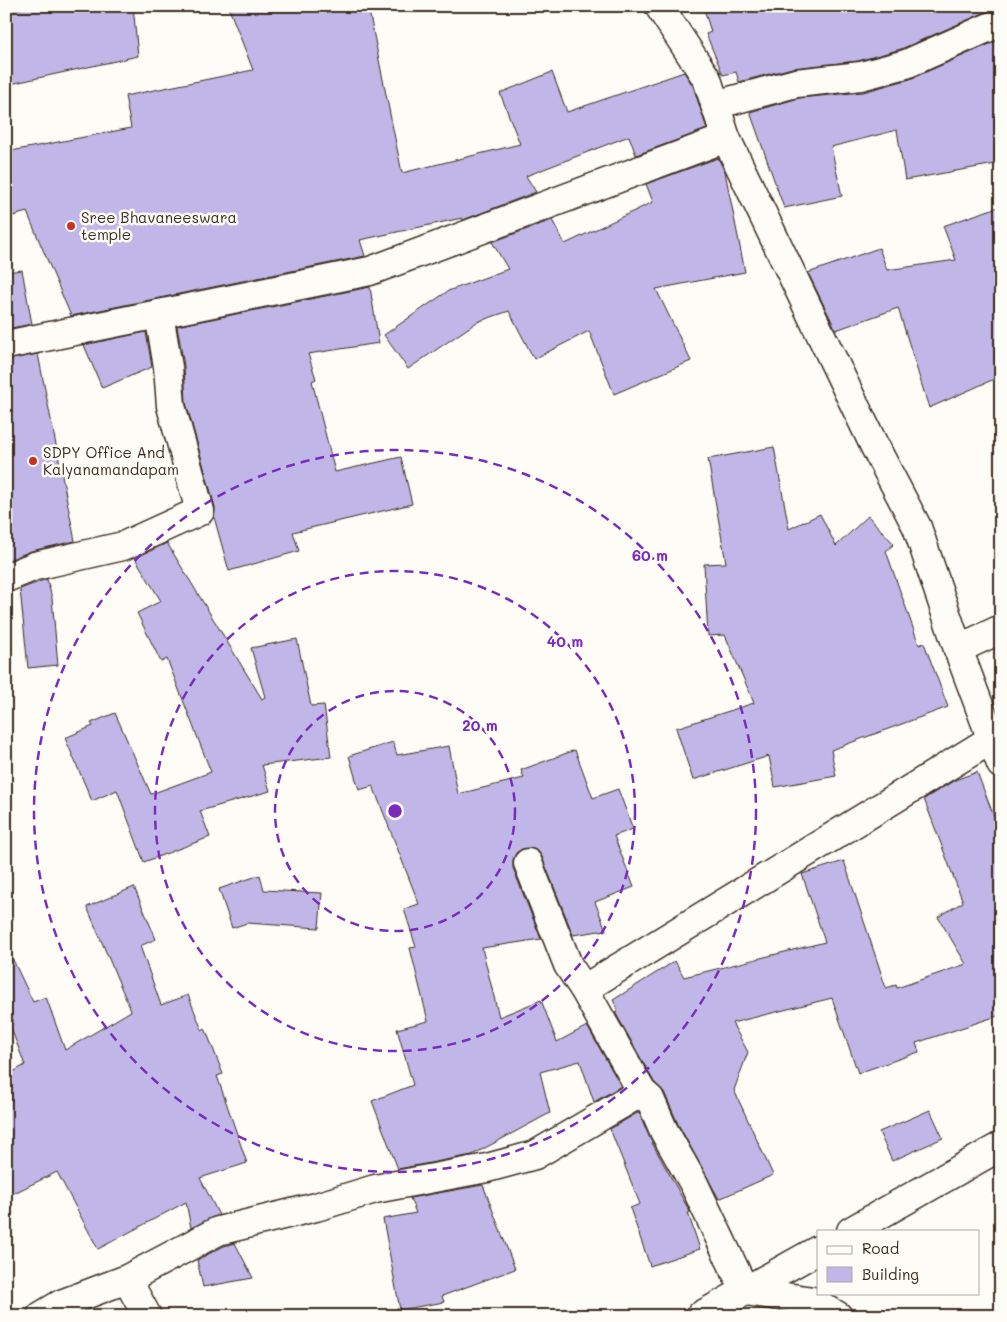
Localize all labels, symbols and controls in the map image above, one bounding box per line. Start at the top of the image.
place label: Sree Bhavaneeswara temple [81,207,237,244]
marker: Sree Bhavaneeswara temple [65,220,77,232]
place label: SDPY Office And Kalyanamandapam [43,442,179,479]
marker: SDPY Office And Kalyanamandapam [27,455,39,467]
text: 60 m [632,545,668,565]
text: 40 m [547,631,583,651]
text: 20 m [462,715,498,735]
centre of rings [386,802,404,820]
legend [817,1230,980,1294]
text: Road [862,1238,899,1258]
text: Building [862,1264,919,1284]

